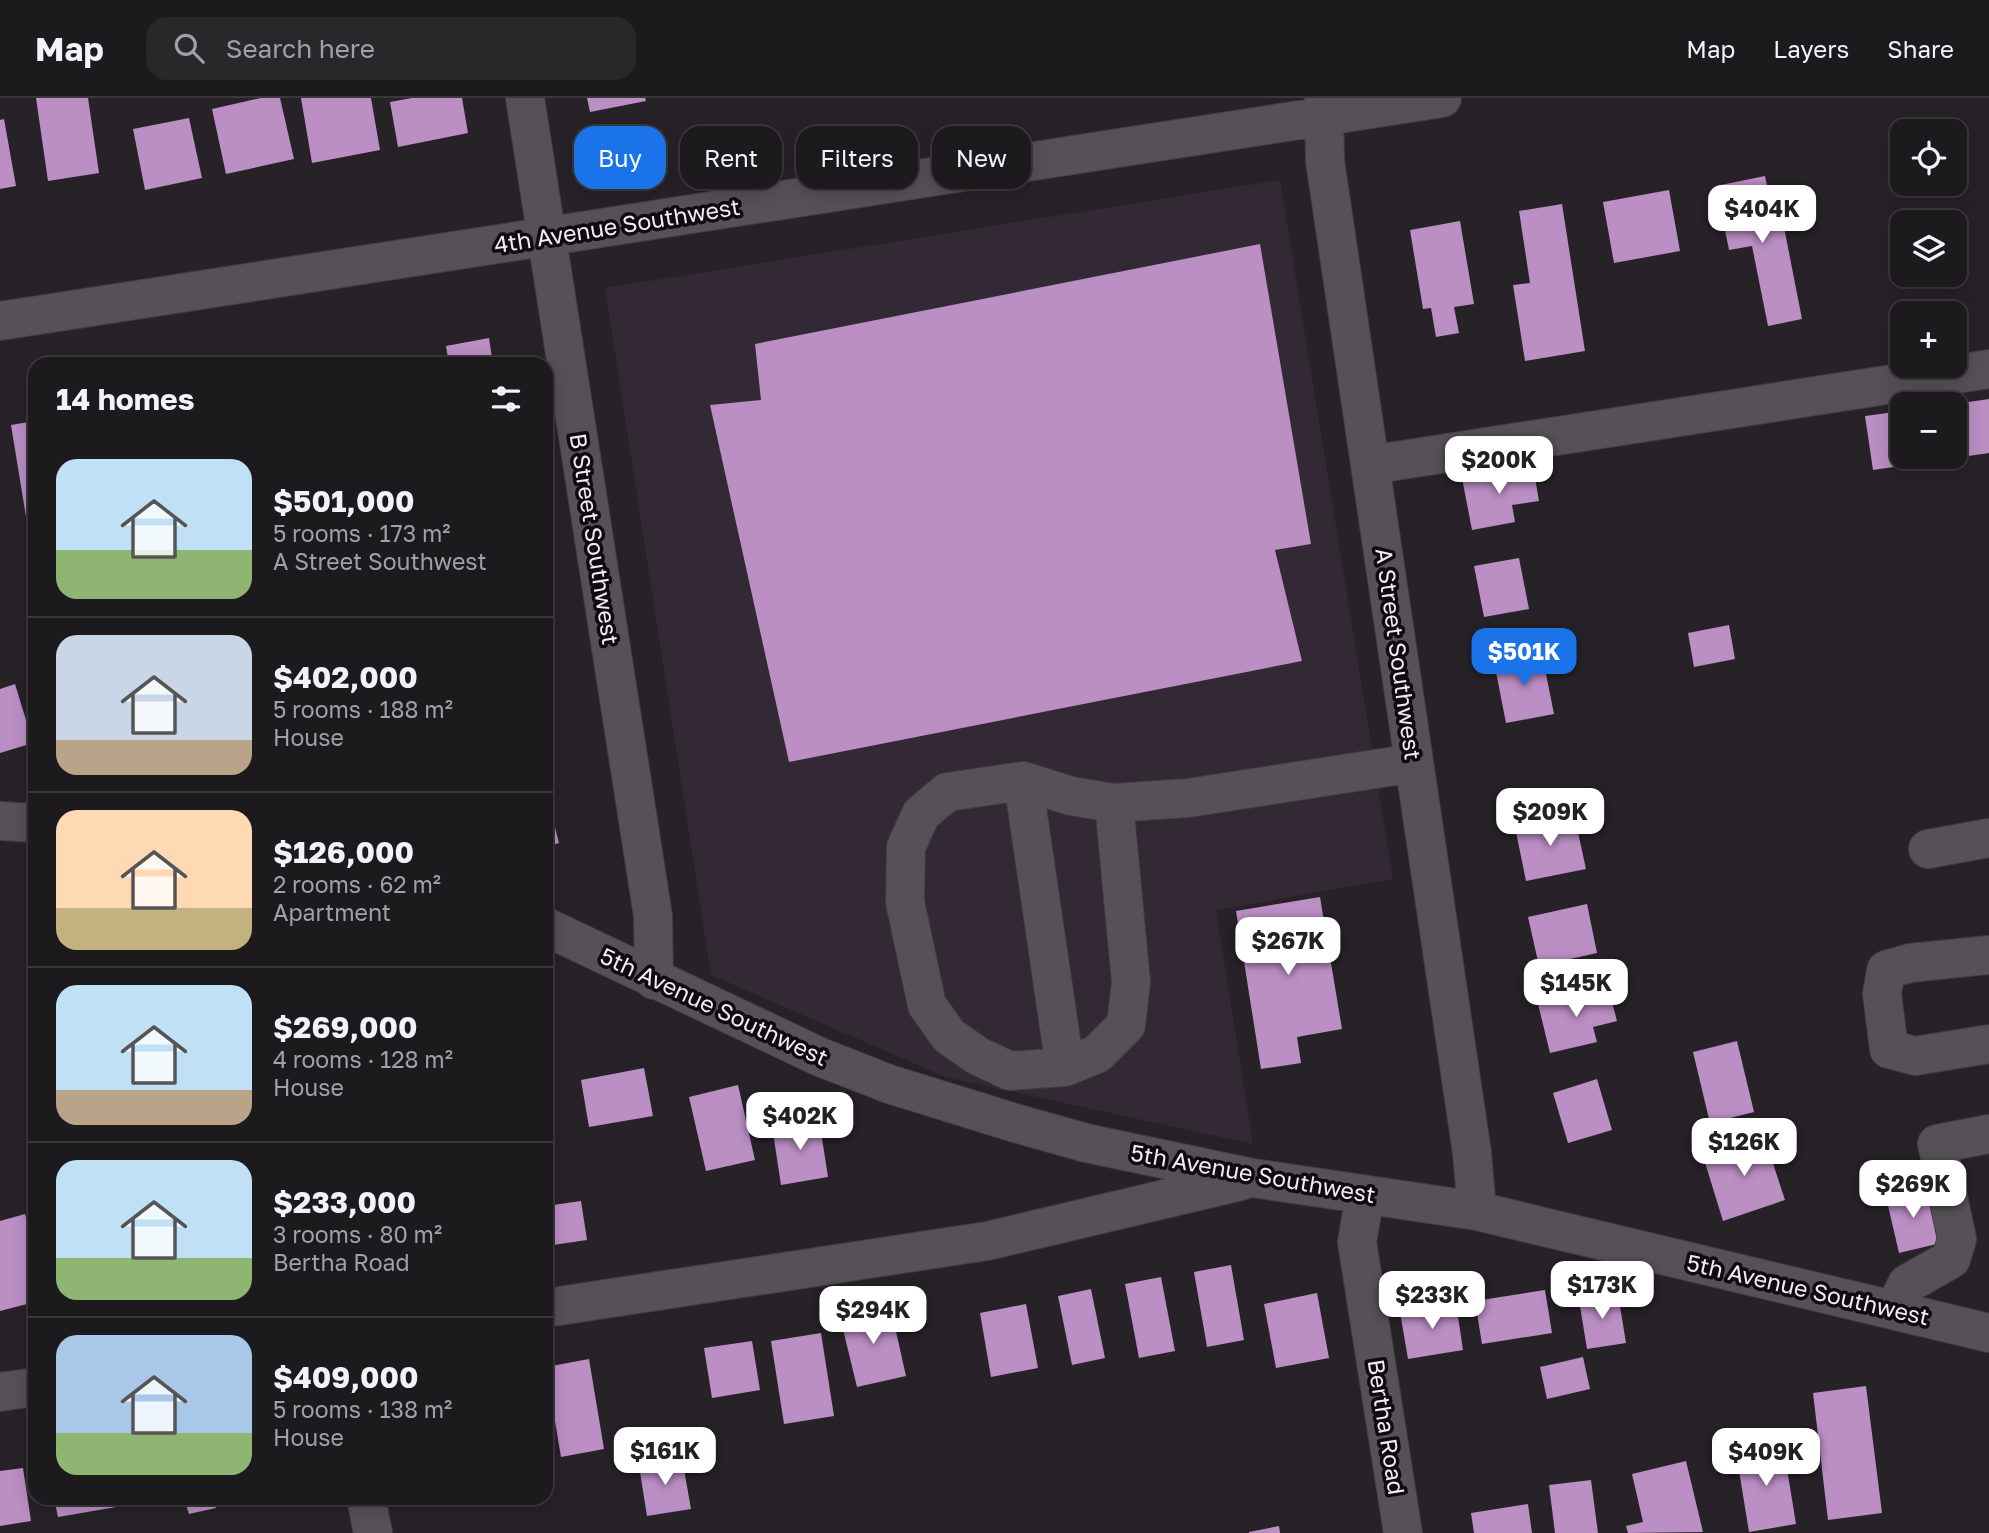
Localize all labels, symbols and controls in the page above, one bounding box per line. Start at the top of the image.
search box [146,17,636,80]
text: Map [35,29,104,68]
icon: search [170,29,208,67]
text: Search here [226,33,375,64]
text: Map [1686,34,1735,63]
text: Layers [1773,34,1849,63]
text: Share [1887,34,1954,63]
map controls [1890,119,1967,469]
button: locate [1890,119,1967,196]
chip: Buy [574,126,666,189]
chip: Rent [680,126,782,189]
chip: Filters [796,126,918,189]
chip: New [932,126,1031,189]
pin: $404K [1713,186,1811,245]
street label: 4th Avenue Southwest [492,192,742,258]
text: $404K [1724,194,1800,222]
button: layers [1890,210,1967,287]
button: + [1890,301,1967,378]
icon: filters [487,380,525,418]
text: 14 homes [56,381,195,417]
button: − [1890,392,1967,469]
street label: B Street Southwest [564,431,626,647]
pin: $200K [1450,436,1548,496]
text: $200K [1461,445,1537,473]
text: $501,000 [273,483,414,519]
icon: home [112,487,196,571]
text: 5 rooms · 173 m² [273,519,451,547]
street label: A Street Southwest [1370,546,1428,762]
text: A Street Southwest [273,547,487,575]
pin: $501K [1475,628,1573,688]
text: $501K [1488,637,1560,665]
text: $402,000 [273,659,418,695]
icon: home [112,663,196,747]
text: 5 rooms · 188 m² [273,695,453,723]
text: House [273,723,344,751]
pin: $209K [1501,788,1599,848]
text: $209K [1512,797,1588,825]
text: $126,000 [273,834,414,870]
icon: home [112,838,196,922]
text: 2 rooms · 62 m² [273,870,441,898]
text: Apartment [273,898,391,926]
pin: $267K [1239,918,1337,977]
text: $267K [1251,926,1325,954]
street label: 5th Avenue Southwest [596,941,833,1071]
pin: $145K [1527,960,1625,1019]
text: $145K [1540,968,1612,996]
text: $269,000 [273,1009,418,1045]
icon: home [112,1013,196,1097]
text: 4 rooms · 128 m² [273,1045,453,1073]
text: House [273,1073,344,1101]
pin: $402K [751,1093,849,1152]
text: $402K [762,1101,838,1129]
pin: $126K [1695,1118,1793,1178]
text: $126K [1708,1127,1780,1155]
street label: 5th Avenue Southwest [1129,1138,1378,1208]
pin: $269K [1864,1160,1962,1220]
text: $269K [1875,1169,1951,1197]
text: $233,000 [273,1184,416,1220]
icon: home [112,1188,196,1272]
text: 3 rooms · 80 m² [273,1220,442,1248]
street label: 5th Avenue Southwest [1684,1247,1932,1331]
text: Bertha Road [273,1248,410,1276]
pin: $173K [1553,1262,1651,1321]
text: $173K [1567,1270,1637,1298]
pin: $233K [1383,1272,1481,1331]
text: $233K [1395,1280,1469,1308]
pin: $294K [824,1286,922,1346]
text: $294K [835,1295,911,1323]
street label: Bertha Road [1362,1357,1412,1497]
text: $409,000 [273,1359,419,1395]
icon: home [112,1363,196,1447]
text: 5 rooms · 138 m² [273,1395,452,1423]
text: House [273,1423,344,1451]
pin: $161K [616,1428,714,1487]
pin: $409K [1717,1428,1815,1488]
text: $161K [630,1436,700,1464]
text: $409K [1728,1437,1804,1465]

